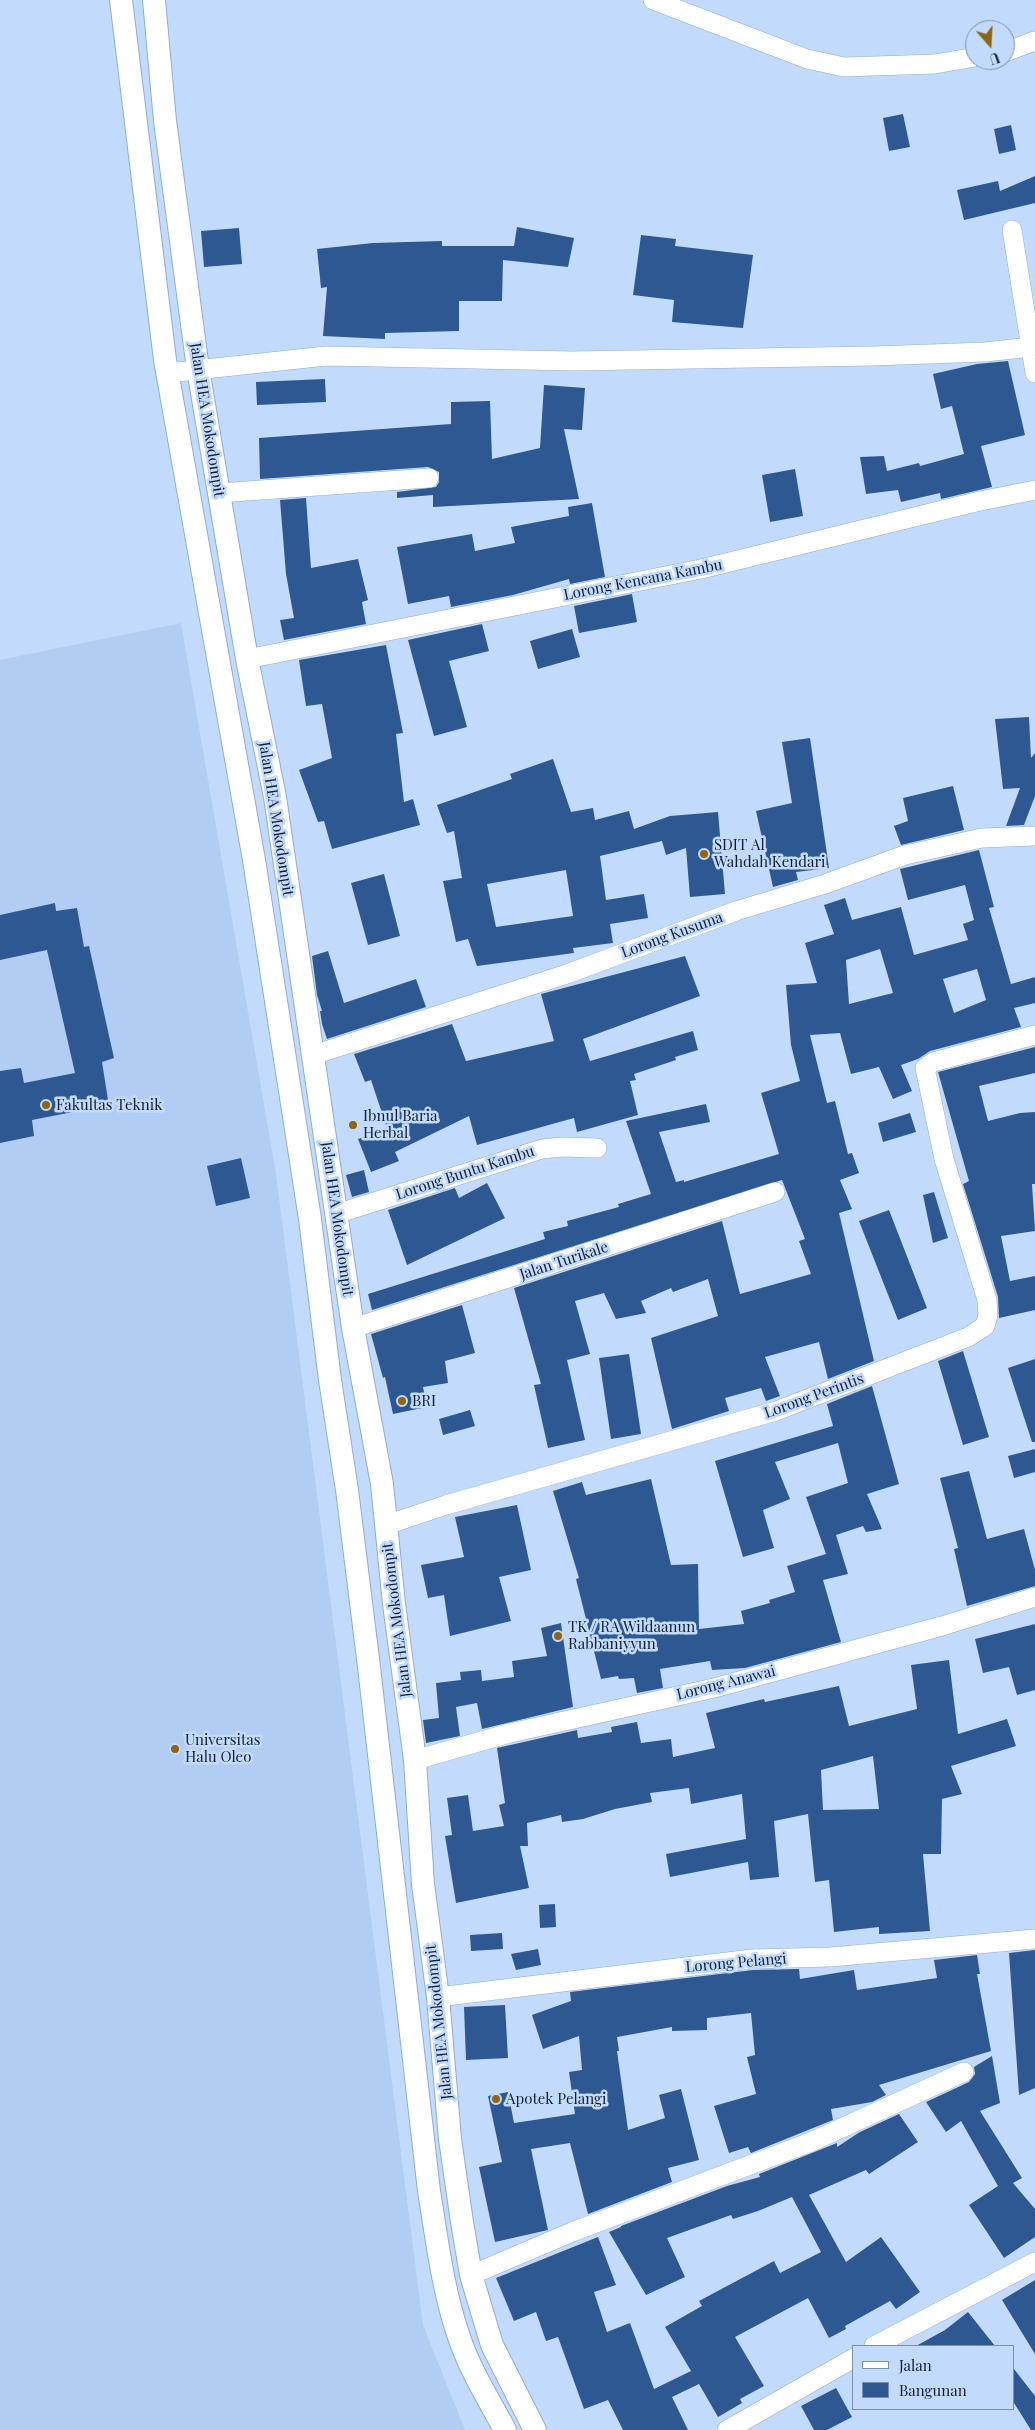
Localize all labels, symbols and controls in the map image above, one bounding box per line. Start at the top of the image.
north arrow [965,20,1015,70]
text: U [987,48,1002,69]
street label: Jalan HEA Mokodompit [186,342,228,498]
street label: Lorong Kencana Kambu [562,556,724,604]
street label: Jalan HEA Mokodompit [255,741,297,897]
place label: SDIT Al Wahdah Kendari [714,836,825,871]
marker: SDIT Al Wahdah Kendari [698,848,710,860]
street label: Lorong Kusuma [619,908,725,962]
place label: Fakultas Teknik [56,1096,162,1114]
marker: Fakultas Teknik [40,1099,52,1111]
place label: Ibnul Baria Herbal [363,1107,438,1142]
marker: Ibnul Baria Herbal [347,1119,359,1131]
street label: Jalan HEA Mokodompit [317,1141,357,1297]
street label: Lorong Buntu Kambu [393,1142,537,1204]
street label: Jalan Turikale [518,1238,610,1284]
street label: Lorong Perintis [762,1370,866,1422]
place label: BRI [412,1392,436,1410]
marker: BRI [396,1395,408,1407]
street label: Jalan HEA Mokodompit [379,1542,415,1698]
place label: TK / RA Wildaanun Rabbaniyyun [568,1618,695,1653]
marker: TK / RA Wildaanun Rabbaniyyun [552,1630,564,1642]
street label: Lorong Anawai [675,1662,777,1704]
place label: Universitas Halu Oleo [185,1731,260,1766]
marker: Universitas Halu Oleo [169,1743,181,1755]
street label: Jalan HEA Mokodompit [422,1944,456,2100]
street label: Lorong Pelangi [685,1950,787,1976]
place label: Apotek Pelangi [506,2090,606,2108]
marker: Apotek Pelangi [490,2093,502,2105]
legend [852,2345,1015,2410]
text: Jalan [899,2355,932,2375]
text: Bangunan [899,2380,967,2400]

